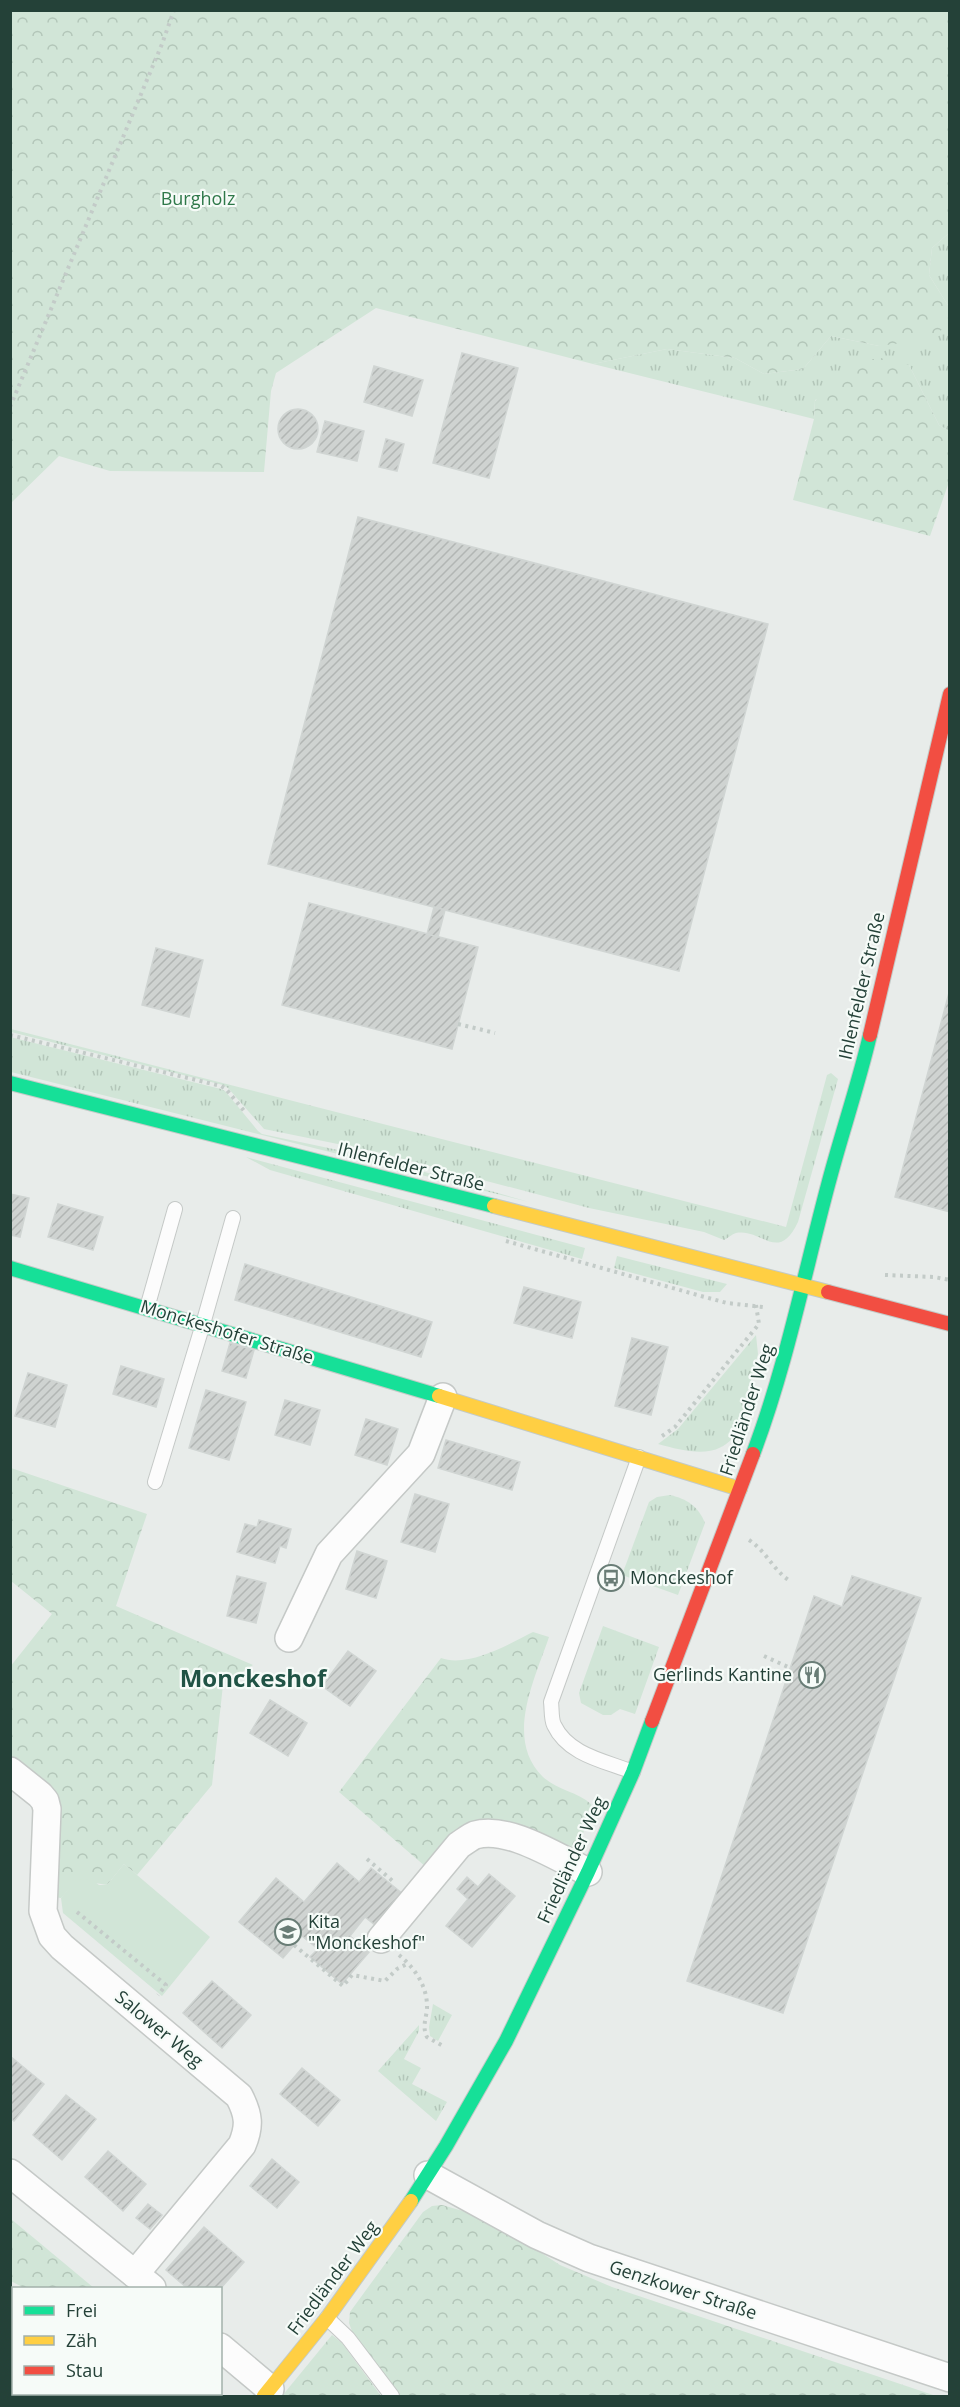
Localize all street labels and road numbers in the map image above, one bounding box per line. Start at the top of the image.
street label: Ihlenfelder Straße [832,910,890,1062]
street label: Ihlenfelder Straße [335,1136,487,1196]
street label: Monckeshofer Straße [138,1293,317,1369]
street label: Friedländer Weg [713,1340,779,1479]
street label: Friedländer Weg [531,1792,611,1927]
street label: Salower Weg [111,1984,209,2072]
street label: Friedländer Weg [281,2215,383,2340]
street label: Genzkower Straße [606,2254,760,2324]

